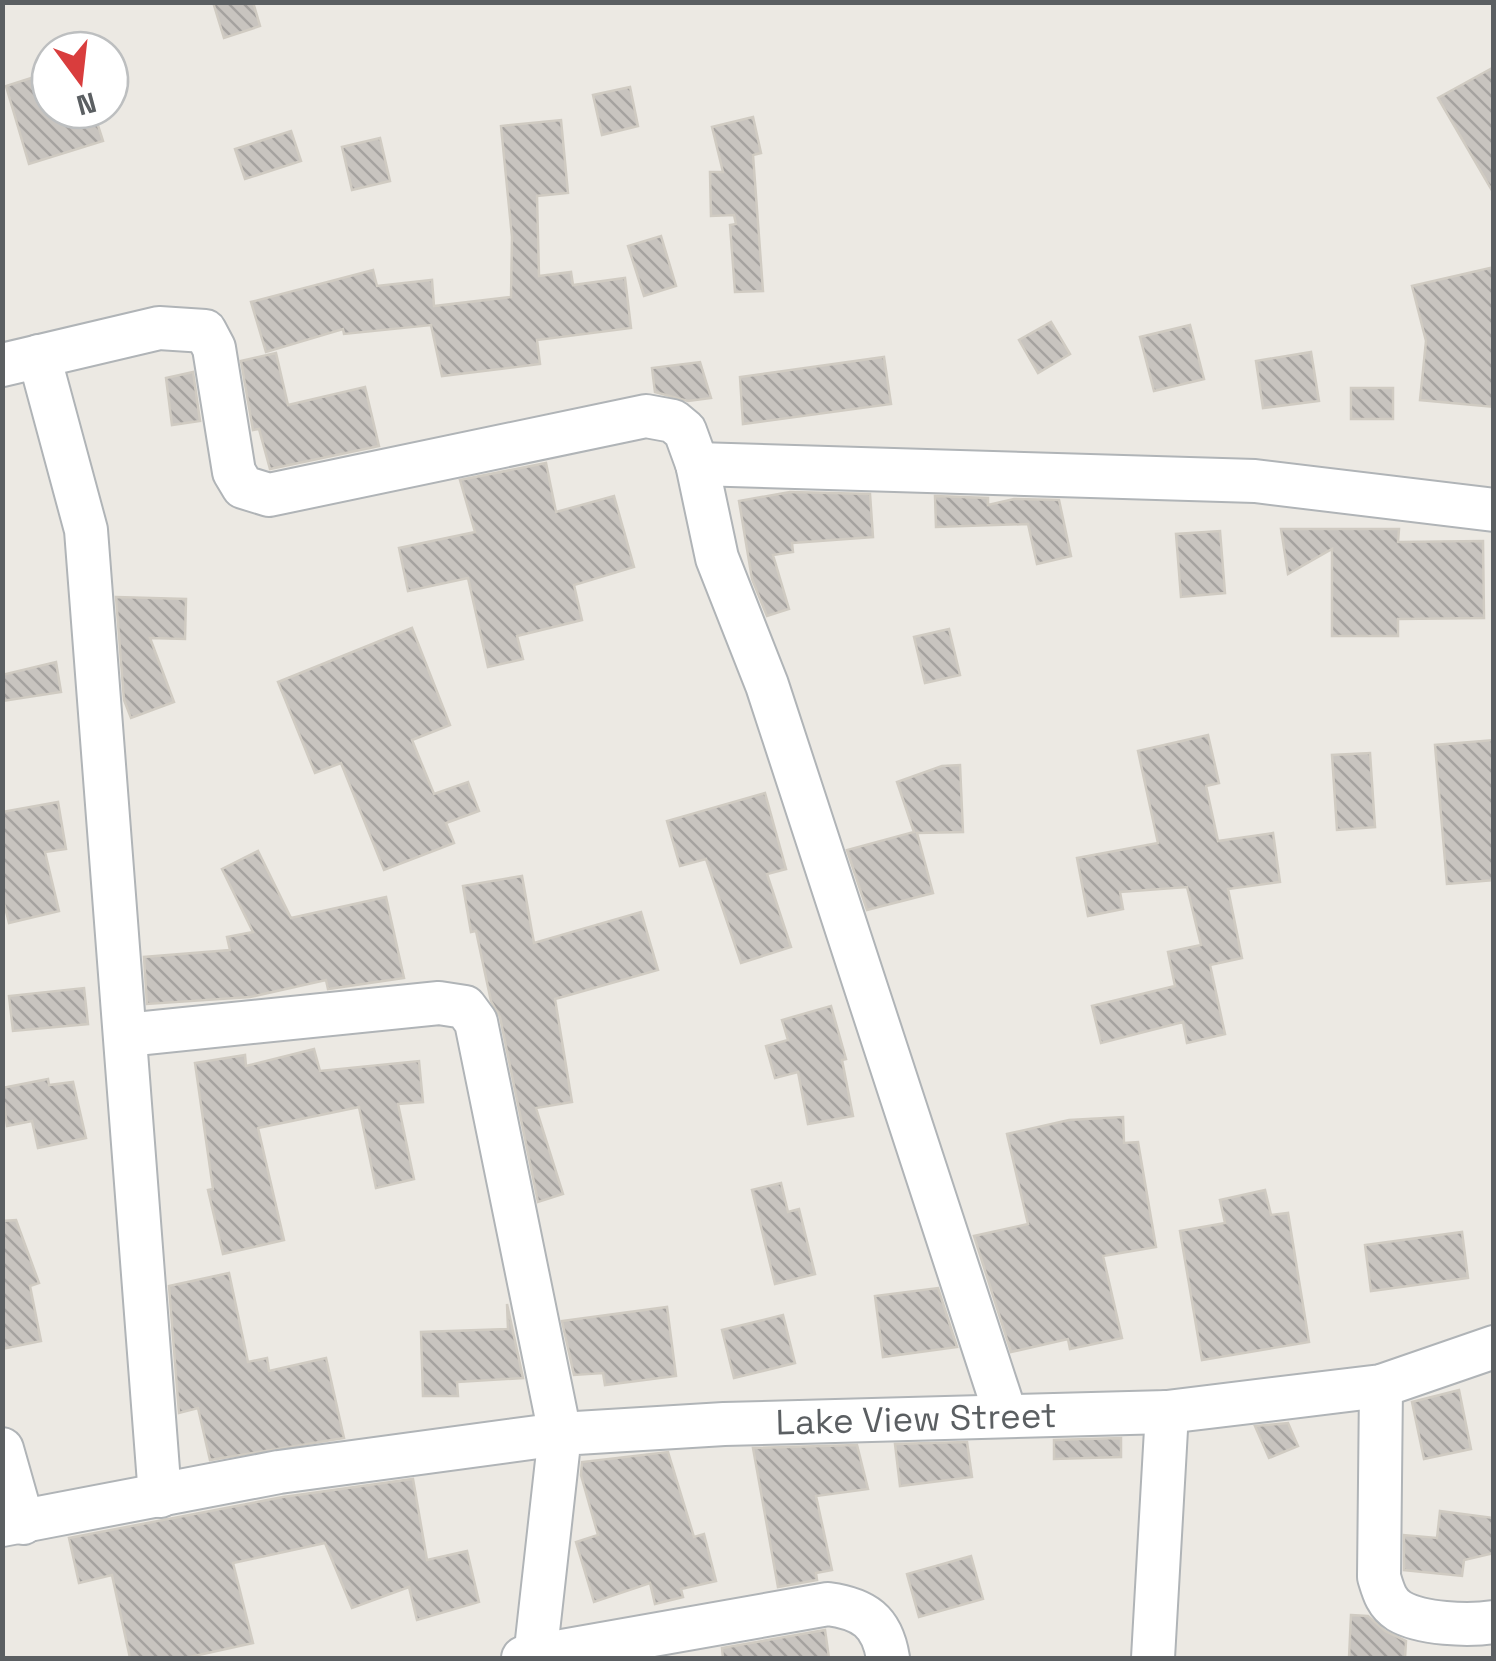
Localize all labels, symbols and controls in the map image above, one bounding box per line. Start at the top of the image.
north arrow [30,30,130,130]
text: N [73,84,100,124]
street label: Lake View Street [775,1393,1057,1445]

